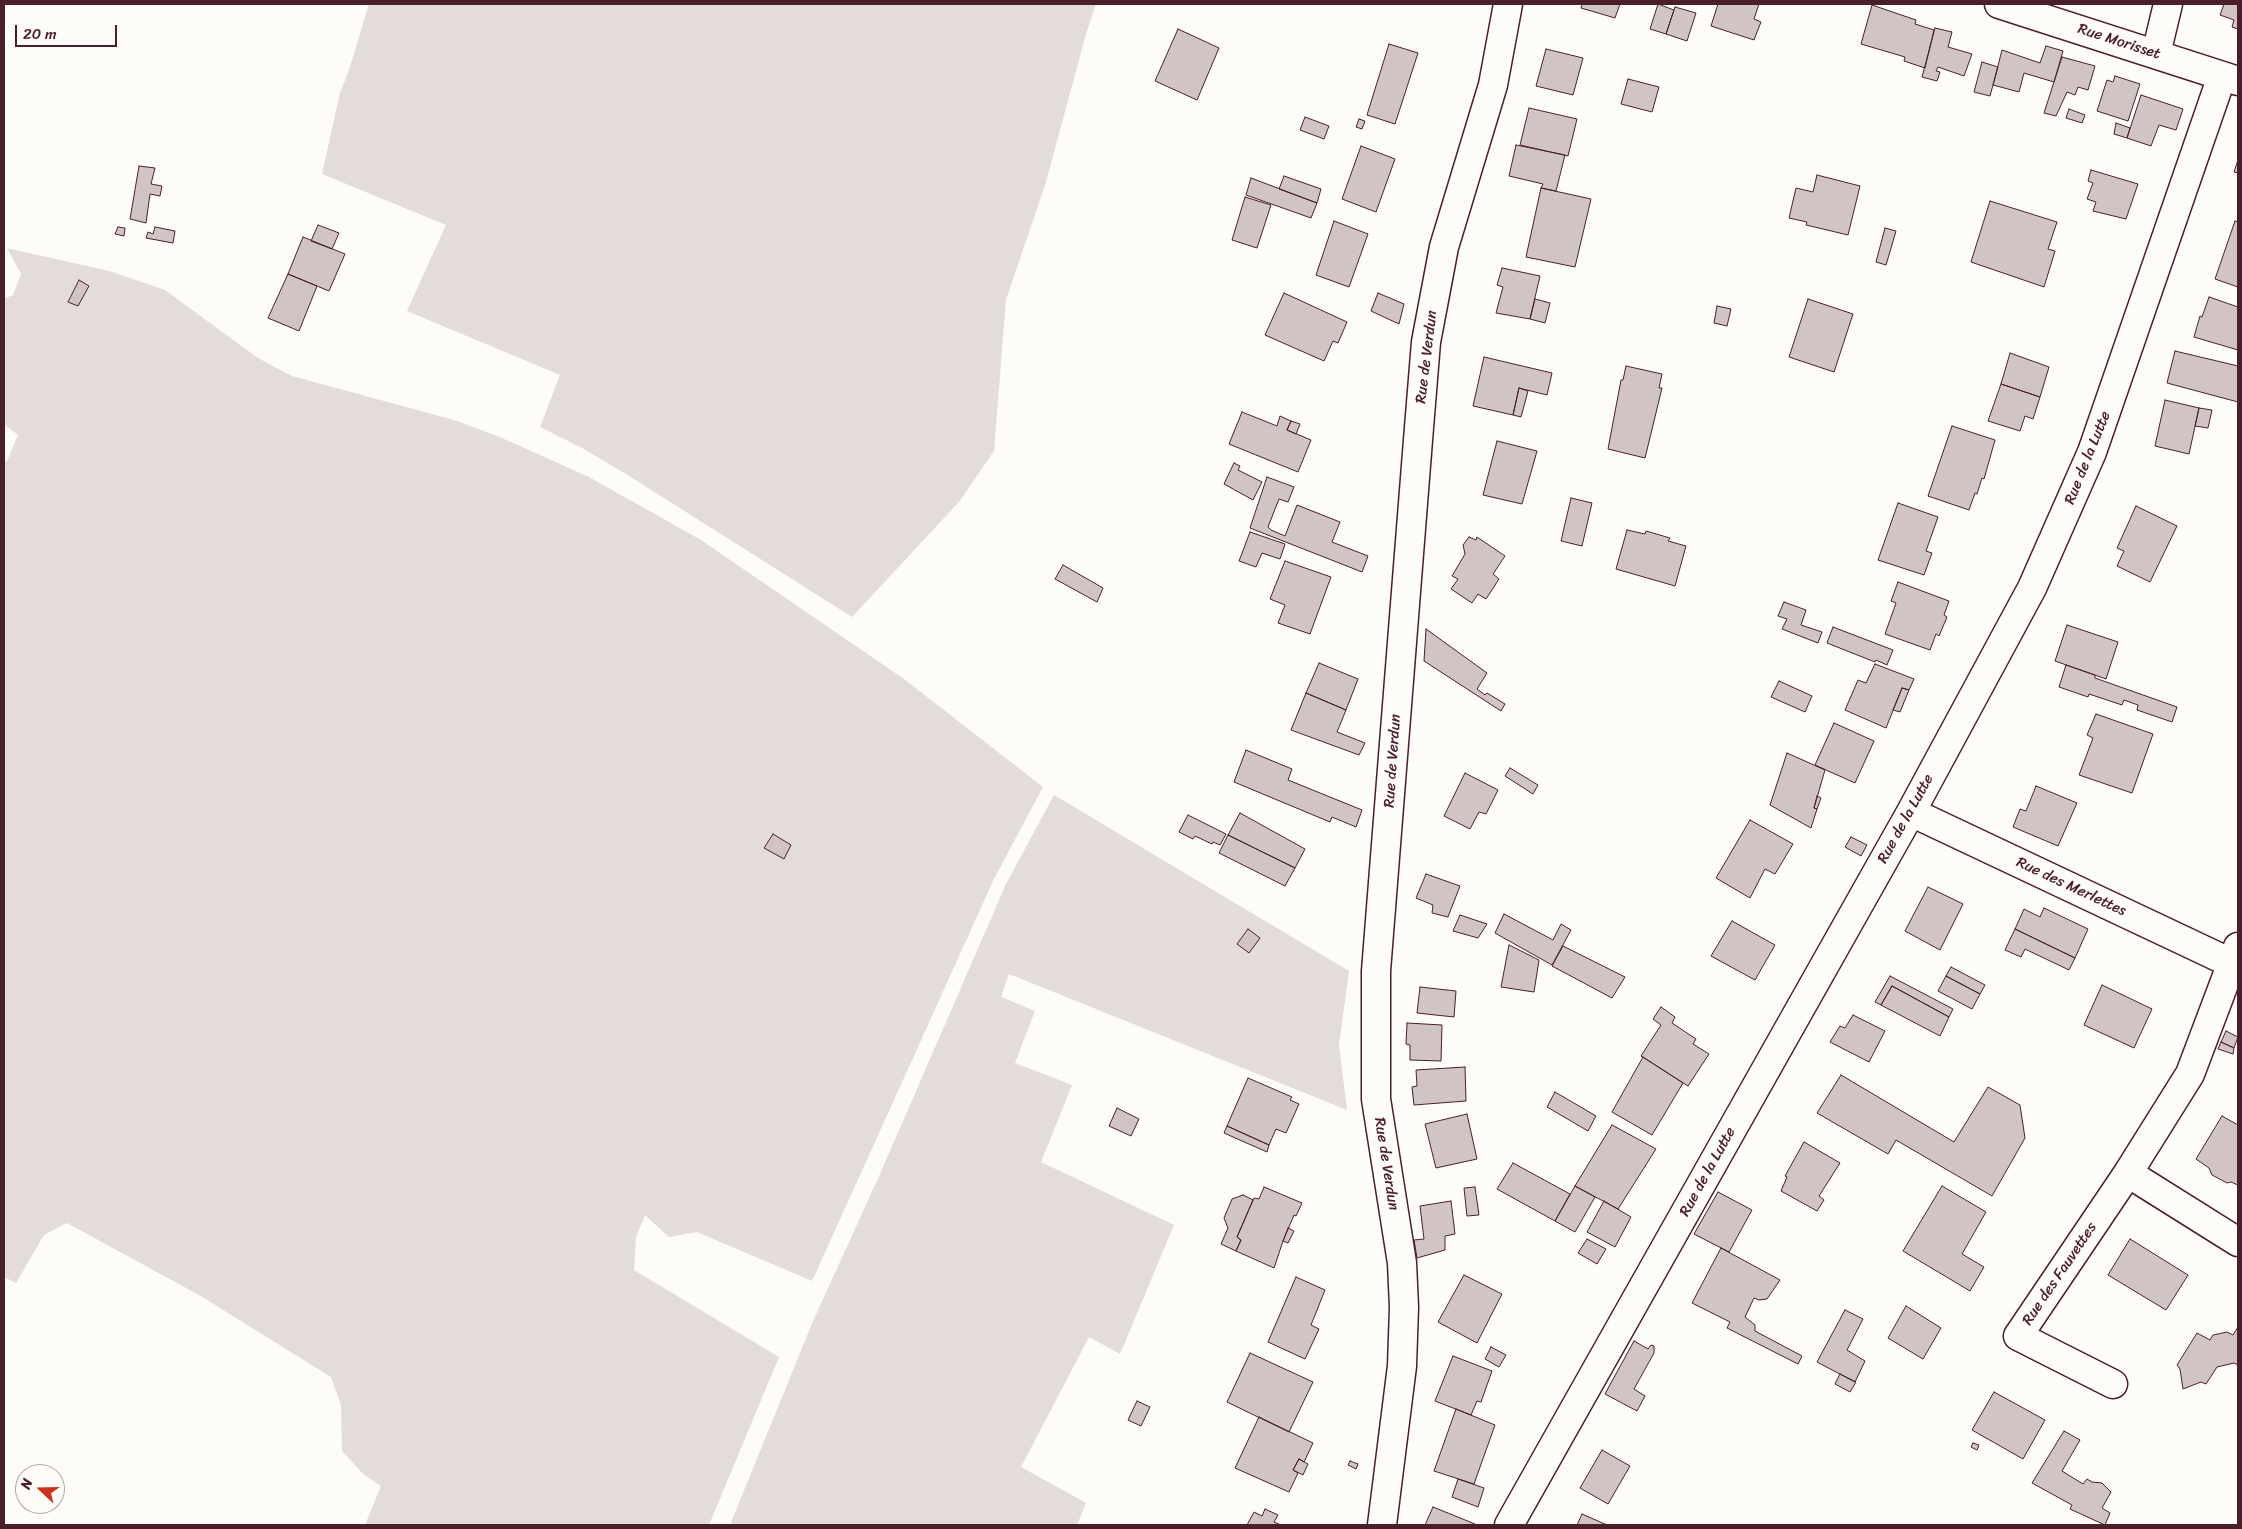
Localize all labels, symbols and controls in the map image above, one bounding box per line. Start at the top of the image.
scale bar [18,15,120,47]
street label: Rue Morisset [2075,20,2163,64]
text: 20 m [23,21,57,47]
street label: Rue de Verdun [1412,309,1442,405]
street label: Rue de la Lutte [2061,409,2115,507]
street label: Rue de Verdun [1381,714,1405,808]
street label: Rue de la Lutte [1874,771,1938,867]
street label: Rue des Merlettes [2013,854,2129,920]
street label: Rue de Verdun [1370,1116,1402,1212]
street label: Rue de la Lutte [1676,1124,1740,1220]
street label: Rue des Fauvettes [2019,1219,2101,1329]
north arrow [15,1464,65,1514]
text: N [13,1475,40,1493]

